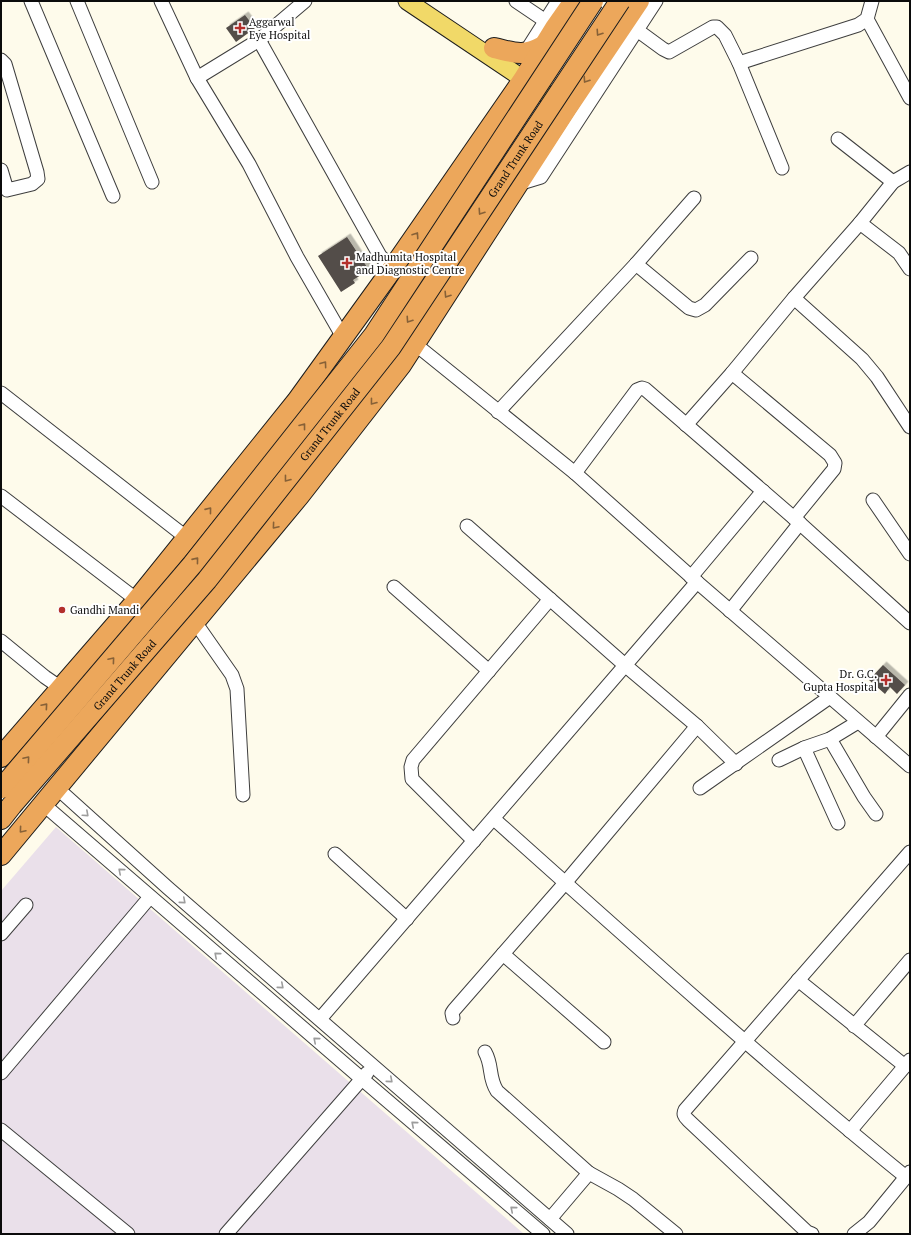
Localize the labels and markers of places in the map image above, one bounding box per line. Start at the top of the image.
place label: Aggarwal Eye Hospital [249,15,310,42]
marker: Aggarwal Eye Hospital [234,22,246,34]
place label: Madhumita Hospital and Diagnostic Centre [356,250,465,277]
marker: Madhumita Hospital and Diagnostic Centre [341,257,353,269]
place label: Gandhi Mandi [70,603,139,617]
marker: Gandhi Mandi [57,605,67,615]
place label: Dr. G.C. Gupta Hospital [803,667,877,694]
marker: Dr. G.C. Gupta Hospital [880,674,892,686]

